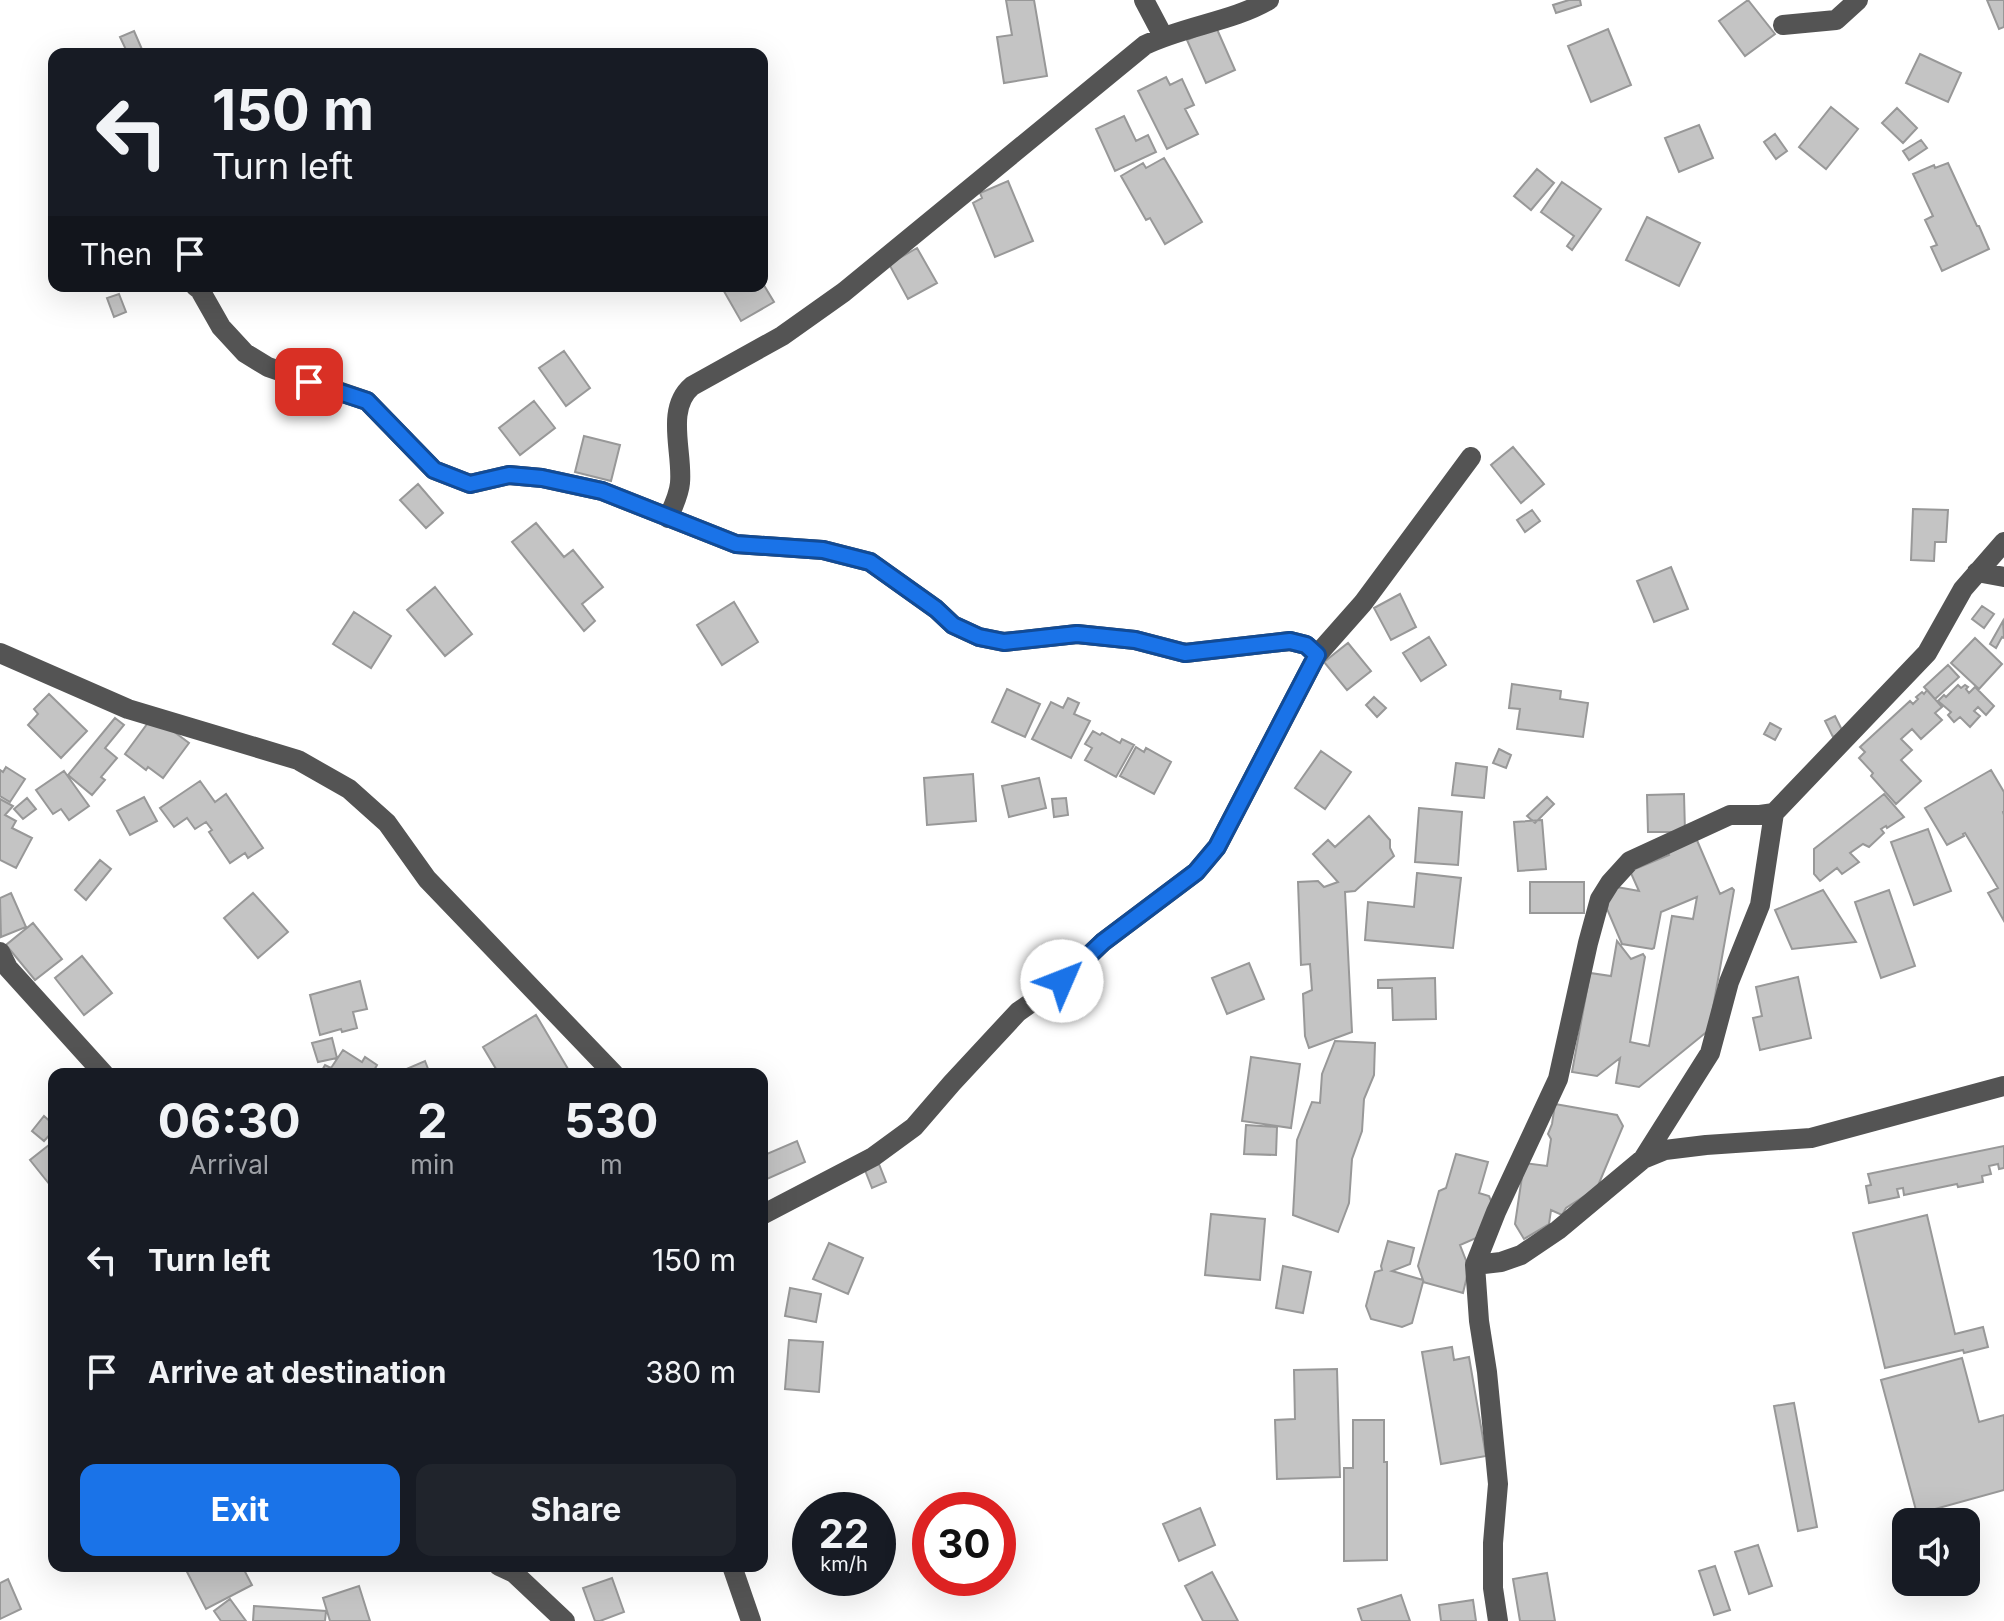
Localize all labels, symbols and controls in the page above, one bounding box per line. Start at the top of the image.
text: 150 m [212,76,374,144]
icon: left [80,80,184,184]
text: Turn left [212,144,353,188]
icon: arrive [168,232,212,276]
text: Then [80,236,152,272]
pin [275,348,343,416]
icon: arrive [287,360,331,404]
position arrow [1020,939,1104,1023]
text: 06:30 [158,1091,301,1150]
text: 2 [417,1091,448,1150]
text: 530 [564,1091,658,1150]
text: Arrival [189,1149,269,1180]
text: min [410,1149,455,1180]
text: m [600,1149,623,1180]
icon: left [80,1238,124,1282]
text: Turn left [148,1242,270,1278]
text: 150 m [652,1242,736,1278]
icon: arrive [80,1350,124,1394]
text: Arrive at destination [148,1354,446,1390]
text: 380 m [645,1354,736,1390]
button: Exit [80,1464,400,1556]
button: Share [416,1464,736,1556]
speed limit sign: 30 [912,1492,1016,1596]
map controls [1892,1508,1980,1596]
button: sound [1892,1508,1980,1596]
text: 22 [819,1509,869,1558]
text: km/h [820,1552,868,1576]

